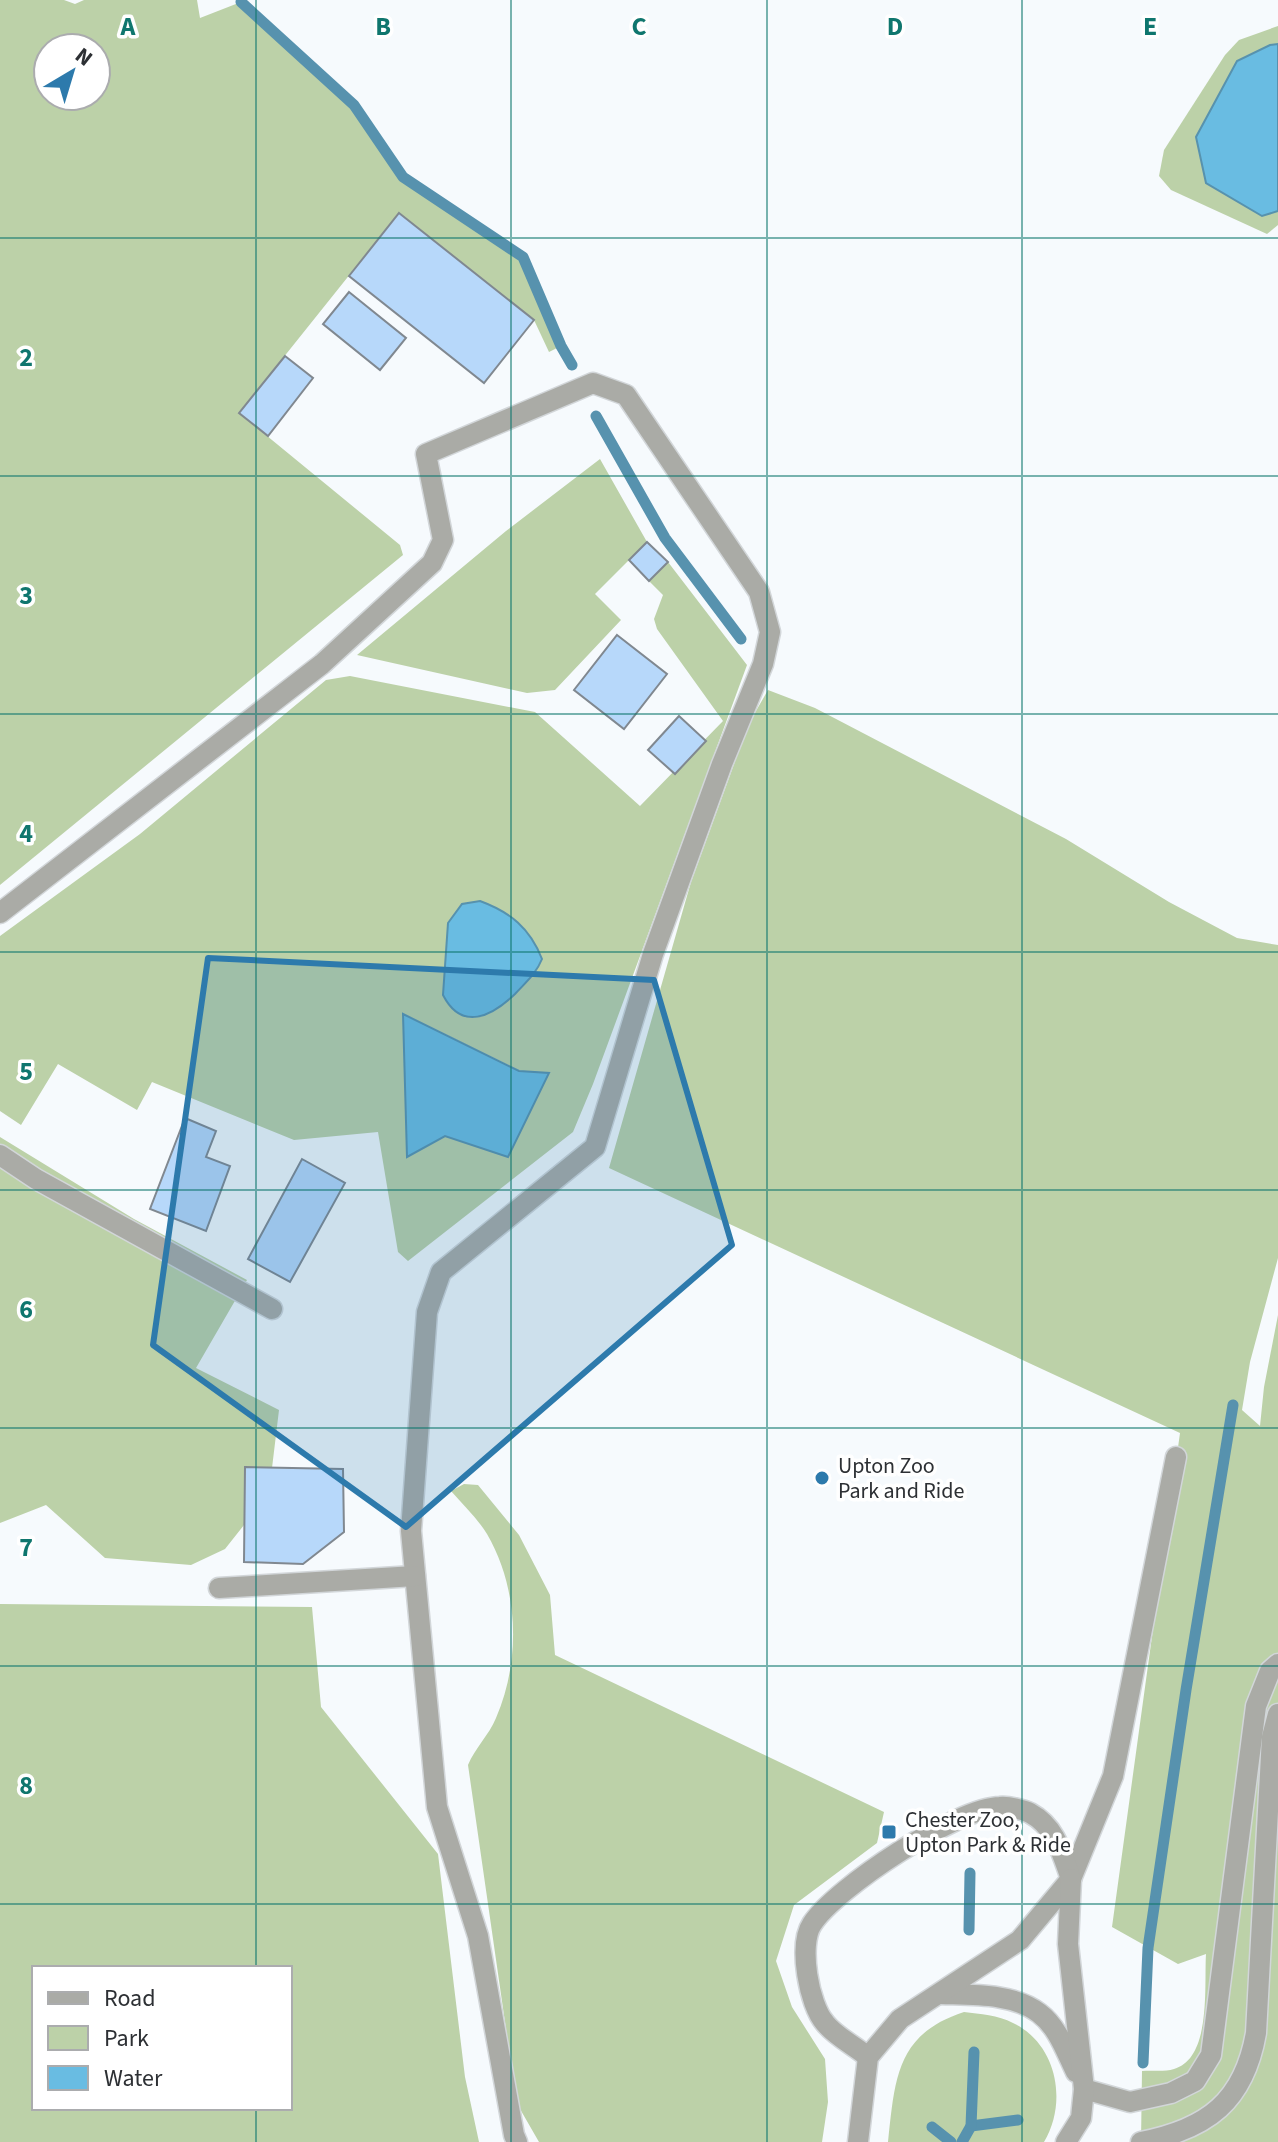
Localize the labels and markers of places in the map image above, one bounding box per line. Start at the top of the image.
place label: Upton Zoo Park and Ride [838,1450,964,1507]
marker: Upton Zoo Park and Ride [813,1469,831,1487]
place label: Chester Zoo, Upton Park & Ride [905,1804,1071,1861]
marker: Chester Zoo, Upton Park & Ride [880,1823,898,1841]

